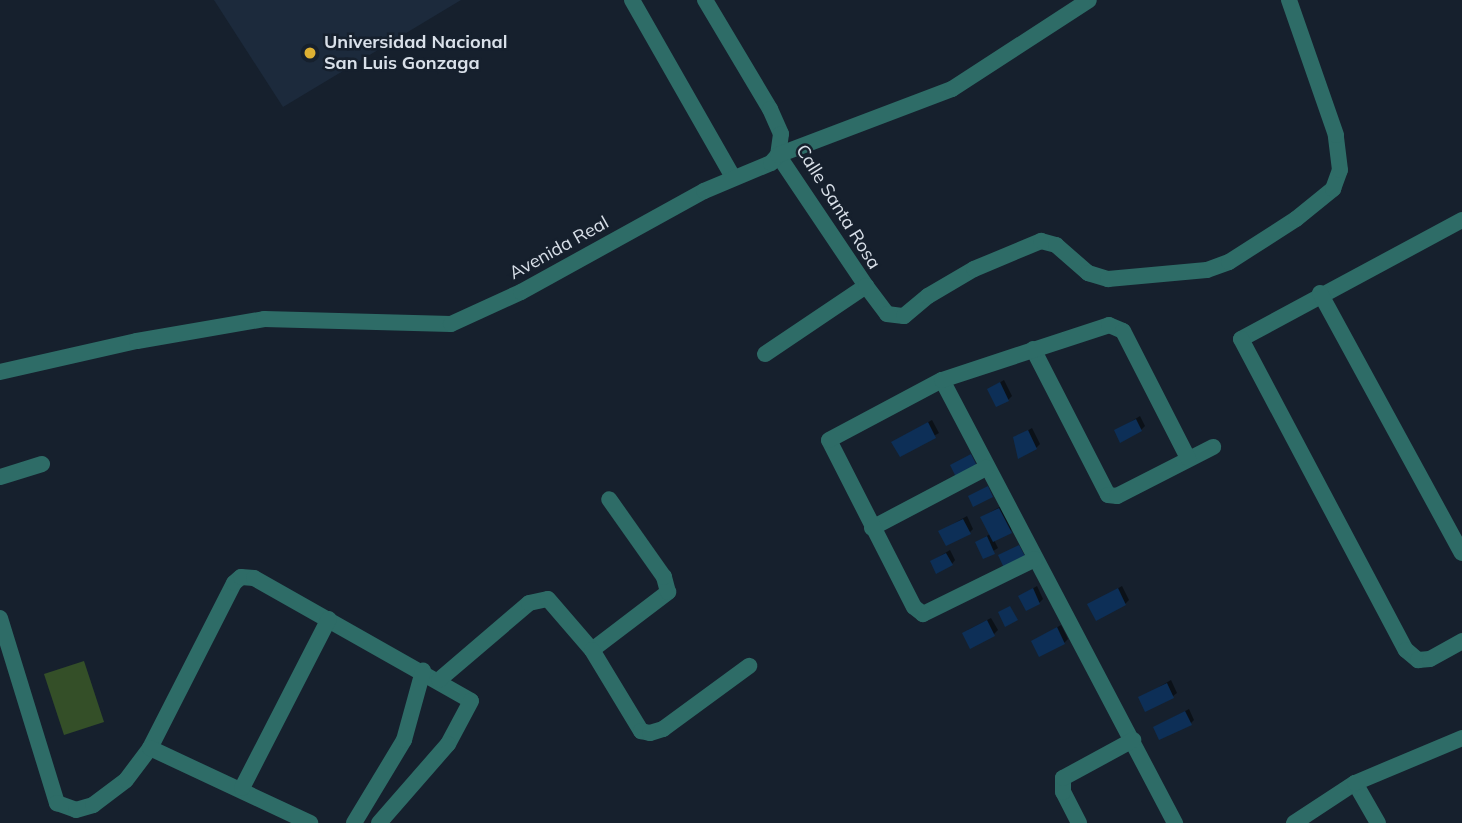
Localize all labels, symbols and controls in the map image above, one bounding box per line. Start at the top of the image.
place label: Universidad Nacional San Luis Gonzaga [324,32,507,74]
marker: Universidad Nacional San Luis Gonzaga [302,45,318,61]
street label: Calle Santa Rosa [791,141,885,273]
street label: Avenida Real [506,212,612,284]

